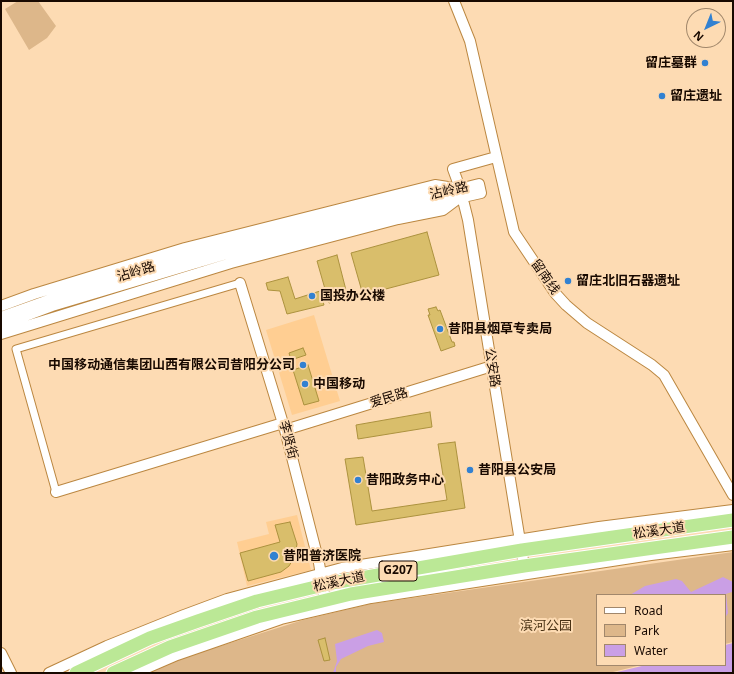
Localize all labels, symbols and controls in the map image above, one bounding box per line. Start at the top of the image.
north arrow [686,8,726,48]
text: N [690,28,707,45]
place label: 留庄墓群 [645,55,697,71]
marker: 留庄墓群 [700,58,710,68]
place label: 留庄遗址 [670,88,722,104]
marker: 留庄遗址 [657,91,667,101]
street label: 沾岭路 [428,179,470,203]
street label: 留南线 [527,257,563,297]
street label: 沾岭路 [115,259,157,285]
place label: 留庄北旧石器遗址 [576,273,680,289]
marker: 留庄北旧石器遗址 [563,276,573,286]
place label: 国投办公楼 [320,288,385,304]
marker: 国投办公楼 [307,291,317,301]
place label: 昔阳县烟草专卖局 [448,321,552,337]
marker: 昔阳县烟草专卖局 [435,324,445,334]
street label: 公安路 [481,348,503,388]
place label: 中国移动通信集团山西有限公司昔阳分公司 [48,357,295,373]
marker: 中国移动通信集团山西有限公司昔阳分公司 [298,360,308,370]
place label: 中国移动 [313,376,365,392]
marker: 中国移动 [300,379,310,389]
street label: 爱民路 [368,385,410,411]
street label: 李贤街 [275,419,301,461]
place label: 昔阳县公安局 [478,462,556,478]
marker: 昔阳县公安局 [465,465,475,475]
place label: 昔阳政务中心 [366,472,444,488]
marker: 昔阳政务中心 [353,475,363,485]
street label: 松溪大道 [632,520,686,542]
place label: 昔阳普济医院 [283,548,361,564]
marker: 昔阳普济医院 [268,550,280,562]
road number: G207 [379,561,417,581]
street label: 松溪大道 [312,569,366,595]
legend [596,594,726,666]
text: Road [634,602,663,619]
park label: 滨河公园 [520,618,572,634]
text: Park [634,622,659,639]
text: Water [634,642,668,659]

